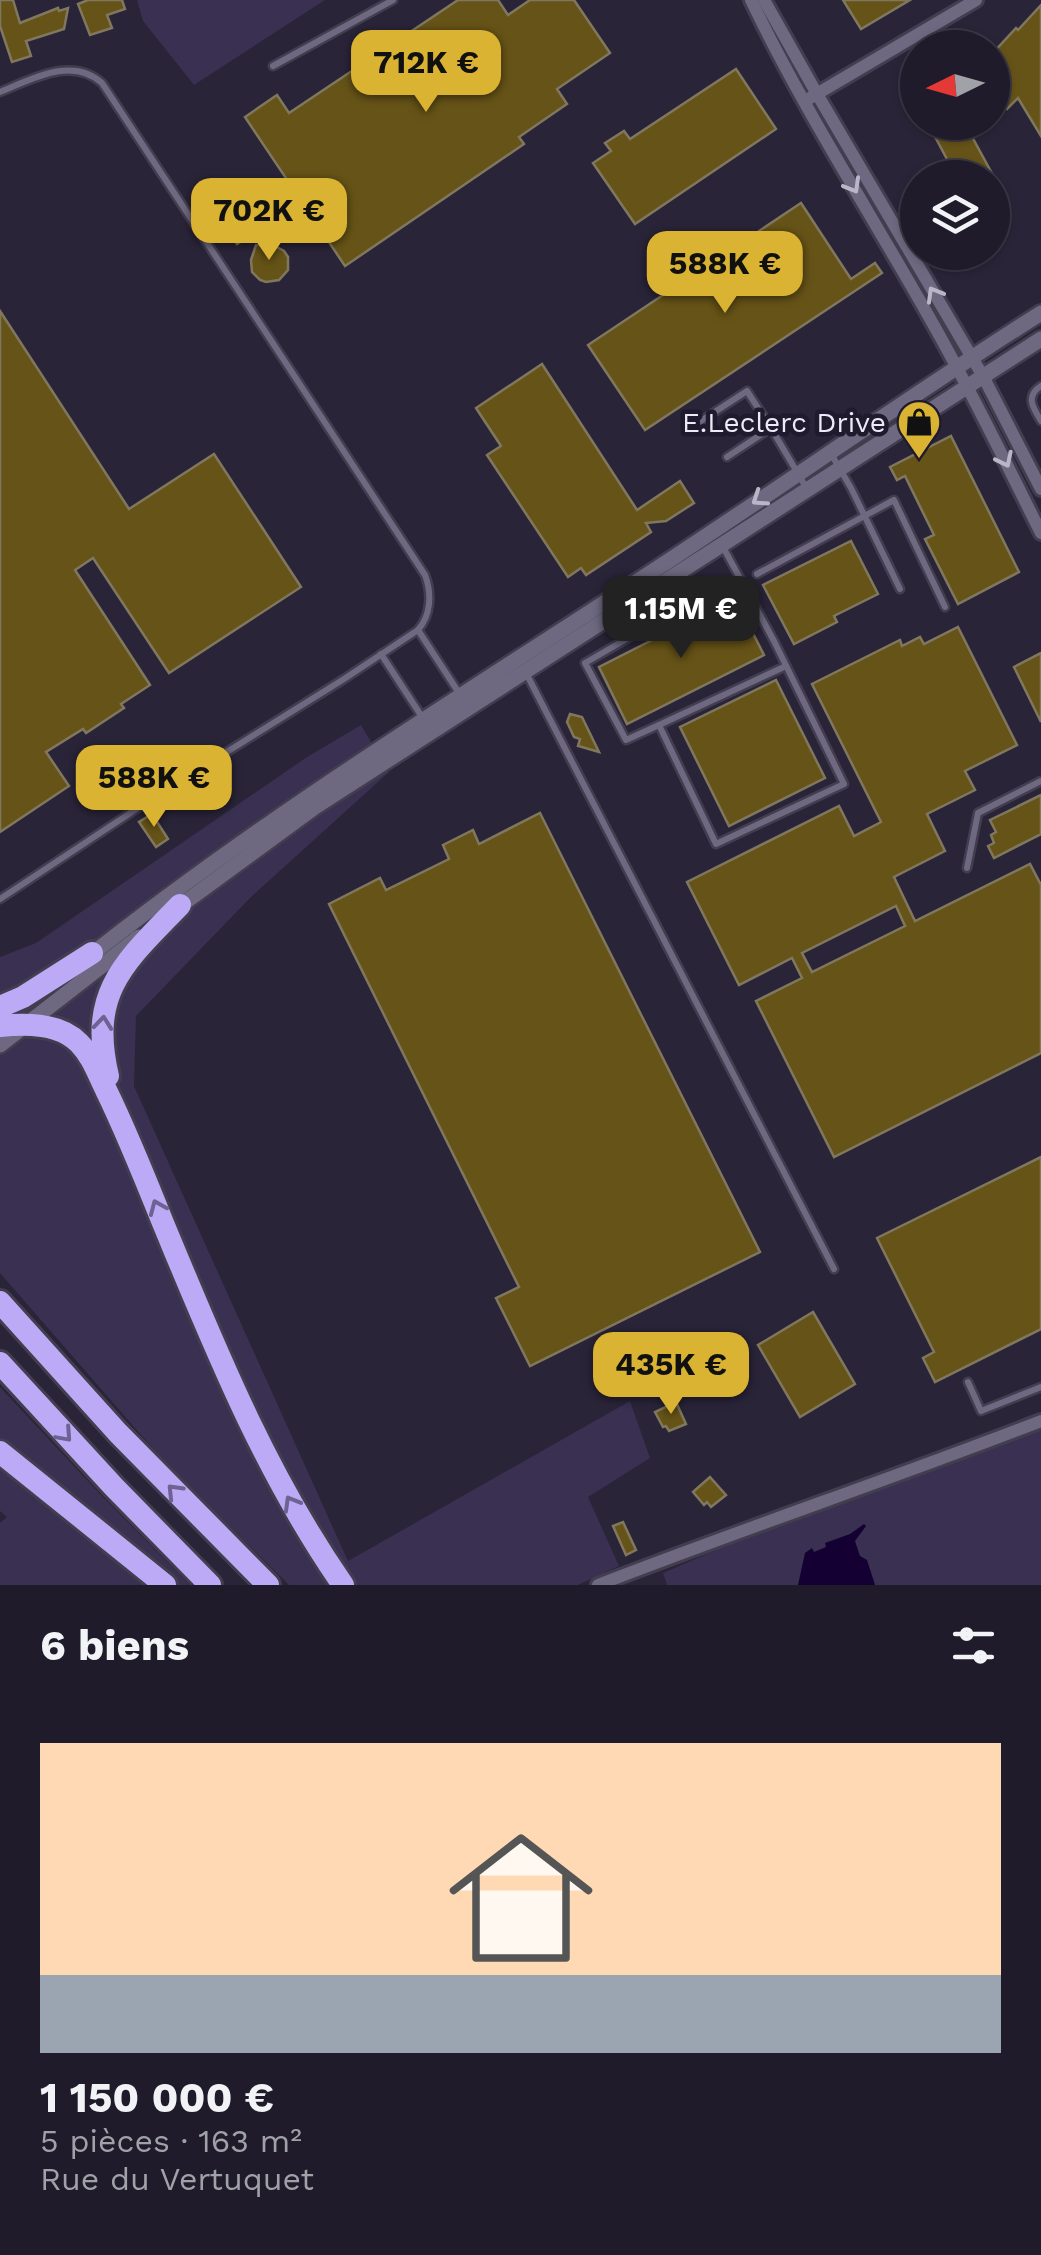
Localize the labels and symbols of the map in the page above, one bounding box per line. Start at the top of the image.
pin: 712K € [345,30,507,115]
north arrow [900,30,1010,140]
one-way arrow [841,175,860,193]
pin: 702K € [188,178,350,263]
pin: 588K € [644,231,806,316]
one-way arrow [927,287,946,305]
shop icon: E.Leclerc Drive [896,399,942,460]
place label: E.Leclerc Drive [682,406,886,439]
one-way arrow [993,450,1012,468]
one-way arrow [751,487,770,505]
pin: 1.15M € [589,576,773,661]
pin: 588K € [73,745,235,830]
one-way arrow [92,1015,114,1031]
one-way arrow [148,1199,168,1217]
pin: 435K € [590,1332,752,1417]
one-way arrow [53,1423,71,1442]
one-way arrow [168,1485,186,1503]
one-way arrow [283,1496,303,1514]

